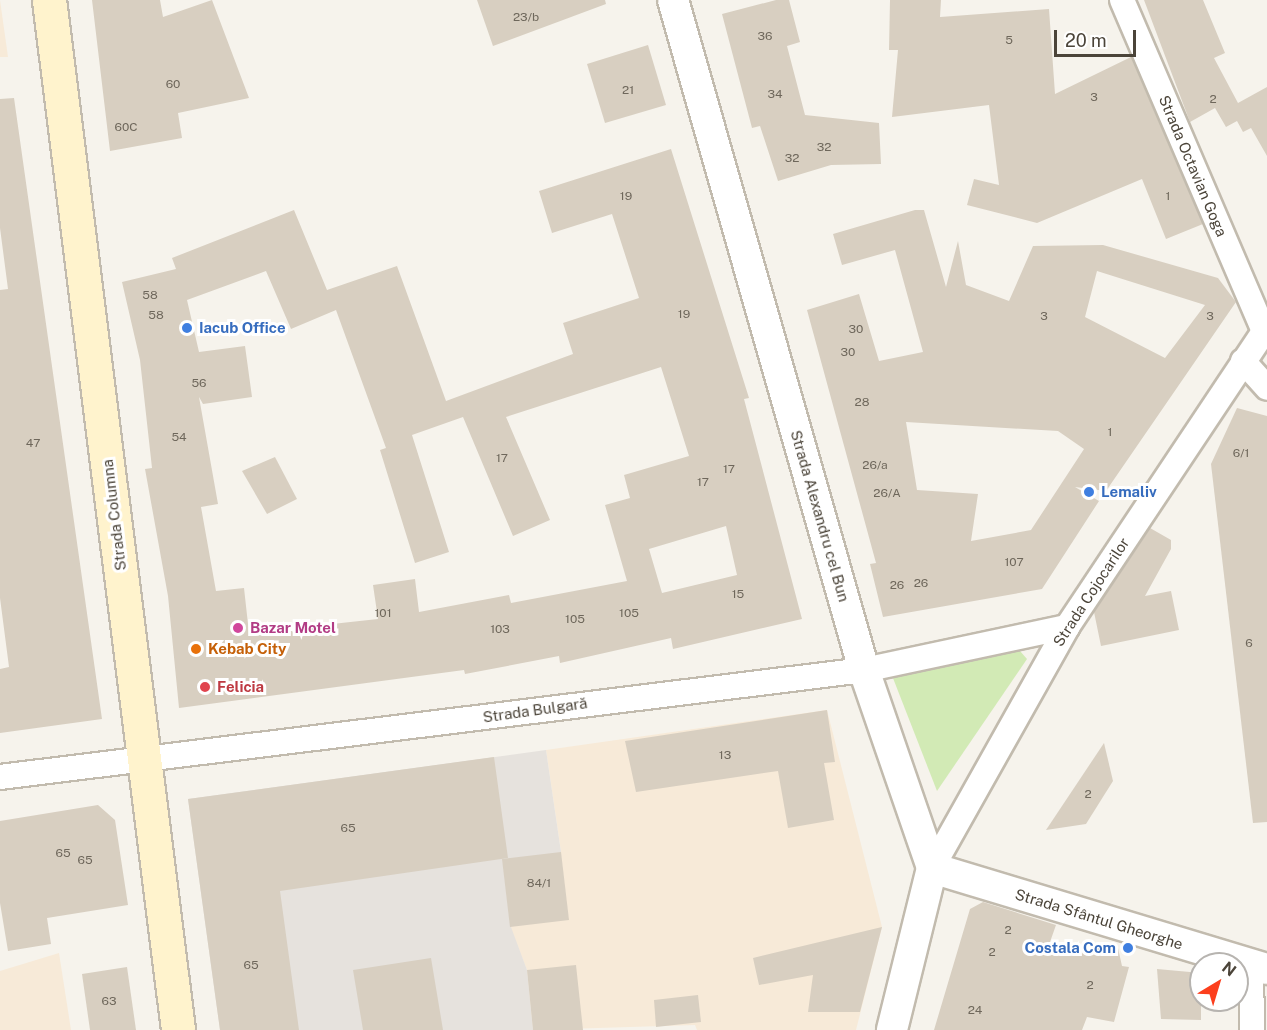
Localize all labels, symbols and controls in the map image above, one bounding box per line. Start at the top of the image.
house number: 23/b [513,11,539,25]
scale bar [1057,18,1140,56]
house number: 36 [758,30,772,44]
text: 20 m [1065,30,1107,51]
house number: 5 [1005,34,1013,48]
house number: 60 [166,78,180,92]
house number: 21 [622,84,634,98]
house number: 34 [767,88,783,102]
house number: 3 [1090,91,1098,105]
street label: Strada Octavian Goga [1155,93,1231,239]
house number: 2 [1209,93,1217,107]
house number: 60C [115,121,137,135]
house number: 32 [817,141,831,155]
house number: 32 [785,152,799,166]
house number: 19 [620,190,632,204]
house number: 1 [1166,190,1170,204]
house number: 58 [142,289,158,303]
house number: 19 [678,308,690,322]
house number: 58 [148,309,164,323]
house number: 3 [1040,310,1048,324]
house number: 3 [1206,310,1214,324]
place label: Iacub Office [199,319,286,337]
marker: Iacub Office [180,321,194,335]
house number: 30 [849,323,863,337]
house number: 30 [841,346,855,360]
house number: 56 [191,377,207,391]
house number: 28 [855,396,869,410]
house number: 1 [1108,426,1112,440]
street label: Strada Alexandru cel Bun [787,428,853,604]
house number: 54 [171,431,187,445]
house number: 47 [26,437,40,451]
house number: 6/1 [1233,447,1249,461]
house number: 17 [496,452,508,466]
street label: Strada Columna [98,458,130,572]
house number: 26/a [862,459,888,473]
house number: 17 [723,463,735,477]
house number: 17 [697,476,709,490]
place label: Lemaliv [1101,483,1157,501]
marker: Lemaliv [1082,485,1096,499]
house number: 26/A [873,487,901,501]
street label: Strada Cojocarilor [1049,534,1133,650]
house number: 107 [1004,556,1024,570]
house number: 26 [914,577,928,591]
house number: 26 [890,579,904,593]
house number: 15 [732,588,744,602]
house number: 101 [374,607,392,621]
house number: 105 [619,607,639,621]
house number: 105 [565,613,585,627]
place label: Bazar Motel [250,619,336,637]
marker: Bazar Motel [231,621,245,635]
house number: 103 [490,623,510,637]
house number: 6 [1245,637,1253,651]
place label: Kebab City [208,640,286,658]
marker: Kebab City [189,642,203,656]
place label: Felicia [217,678,264,696]
marker: Felicia [198,680,212,694]
street label: Strada Bulgară [482,694,588,726]
house number: 13 [719,749,731,763]
house number: 2 [1084,788,1092,802]
house number: 65 [340,822,356,836]
house number: 65 [55,847,71,861]
house number: 65 [77,854,93,868]
house number: 84/1 [527,877,551,891]
street label: Strada Sfântul Gheorghe [1013,885,1185,953]
house number: 2 [1004,924,1012,938]
place label: Costala Com [1024,939,1116,957]
marker: Costala Com [1121,941,1135,955]
house number: 2 [988,946,996,960]
north arrow [1189,952,1249,1012]
text: N [1218,958,1240,980]
house number: 65 [243,959,259,973]
house number: 2 [1086,979,1094,993]
house number: 63 [102,995,116,1009]
house number: 24 [968,1004,982,1018]

